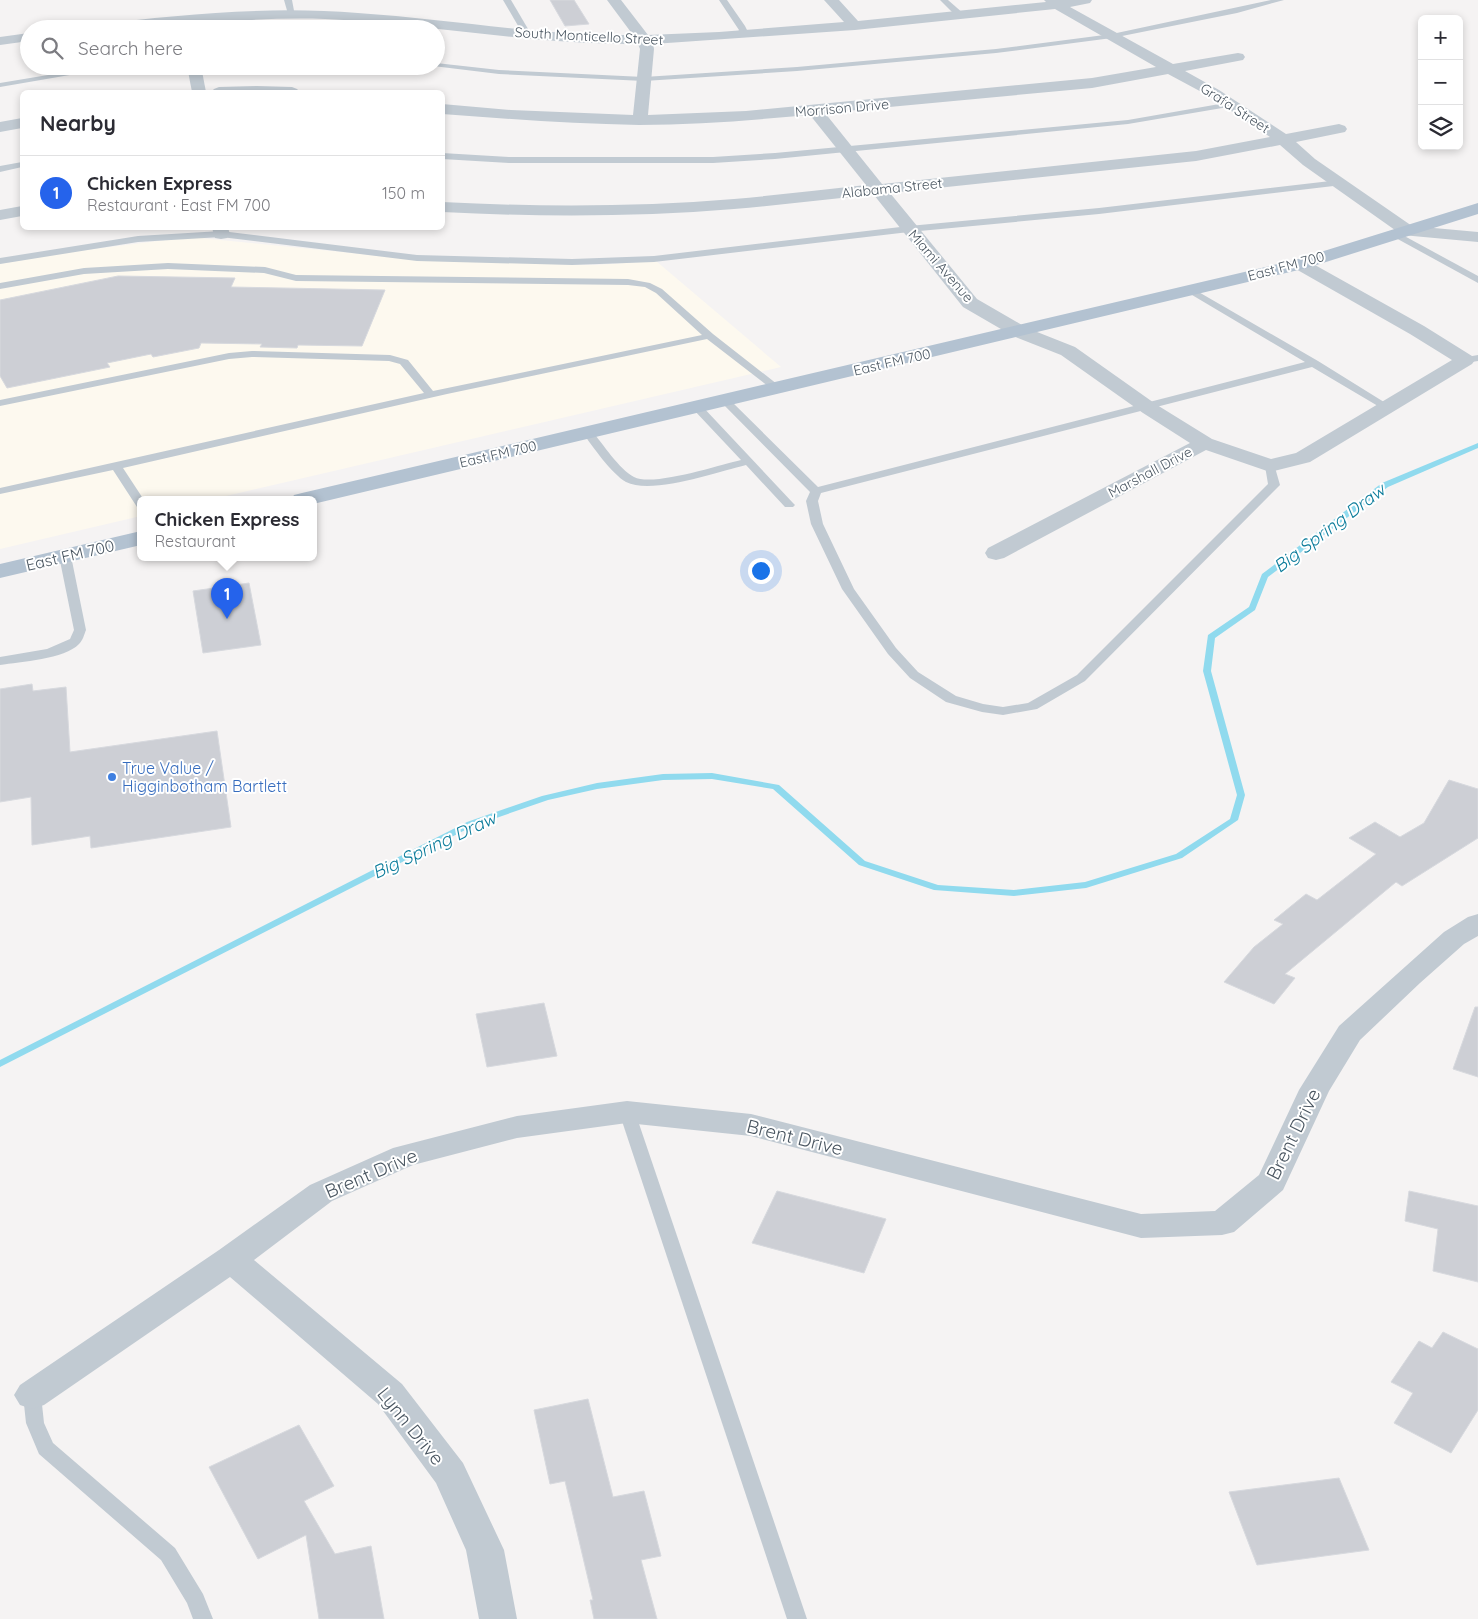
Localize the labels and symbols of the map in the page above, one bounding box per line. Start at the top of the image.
street label: South Monticello Street [514,23,664,49]
street label: Grafa Street [1197,79,1273,137]
street label: Morrison Drive [794,95,890,121]
street label: Alabama Street [841,174,943,202]
street label: Miami Avenue [905,226,978,306]
street label: East FM 700 [1246,247,1326,285]
street label: East FM 700 [852,344,932,380]
street label: East FM 700 [458,436,538,472]
street label: Marshall Drive [1105,442,1195,502]
water label: Big Spring Draw [1269,477,1391,578]
street label: East FM 700 [24,535,116,575]
your location [748,558,774,584]
pin: 1 [211,578,243,619]
place label: True Value / Higginbotham Bartlett [122,758,287,796]
marker: True Value / Higginbotham Bartlett [106,771,118,783]
water label: Big Spring Draw [368,805,502,884]
street label: Brent Drive [1261,1085,1325,1183]
street label: Brent Drive [744,1113,846,1161]
street label: Brent Drive [321,1143,421,1203]
street label: Lynn Drive [372,1382,450,1470]

